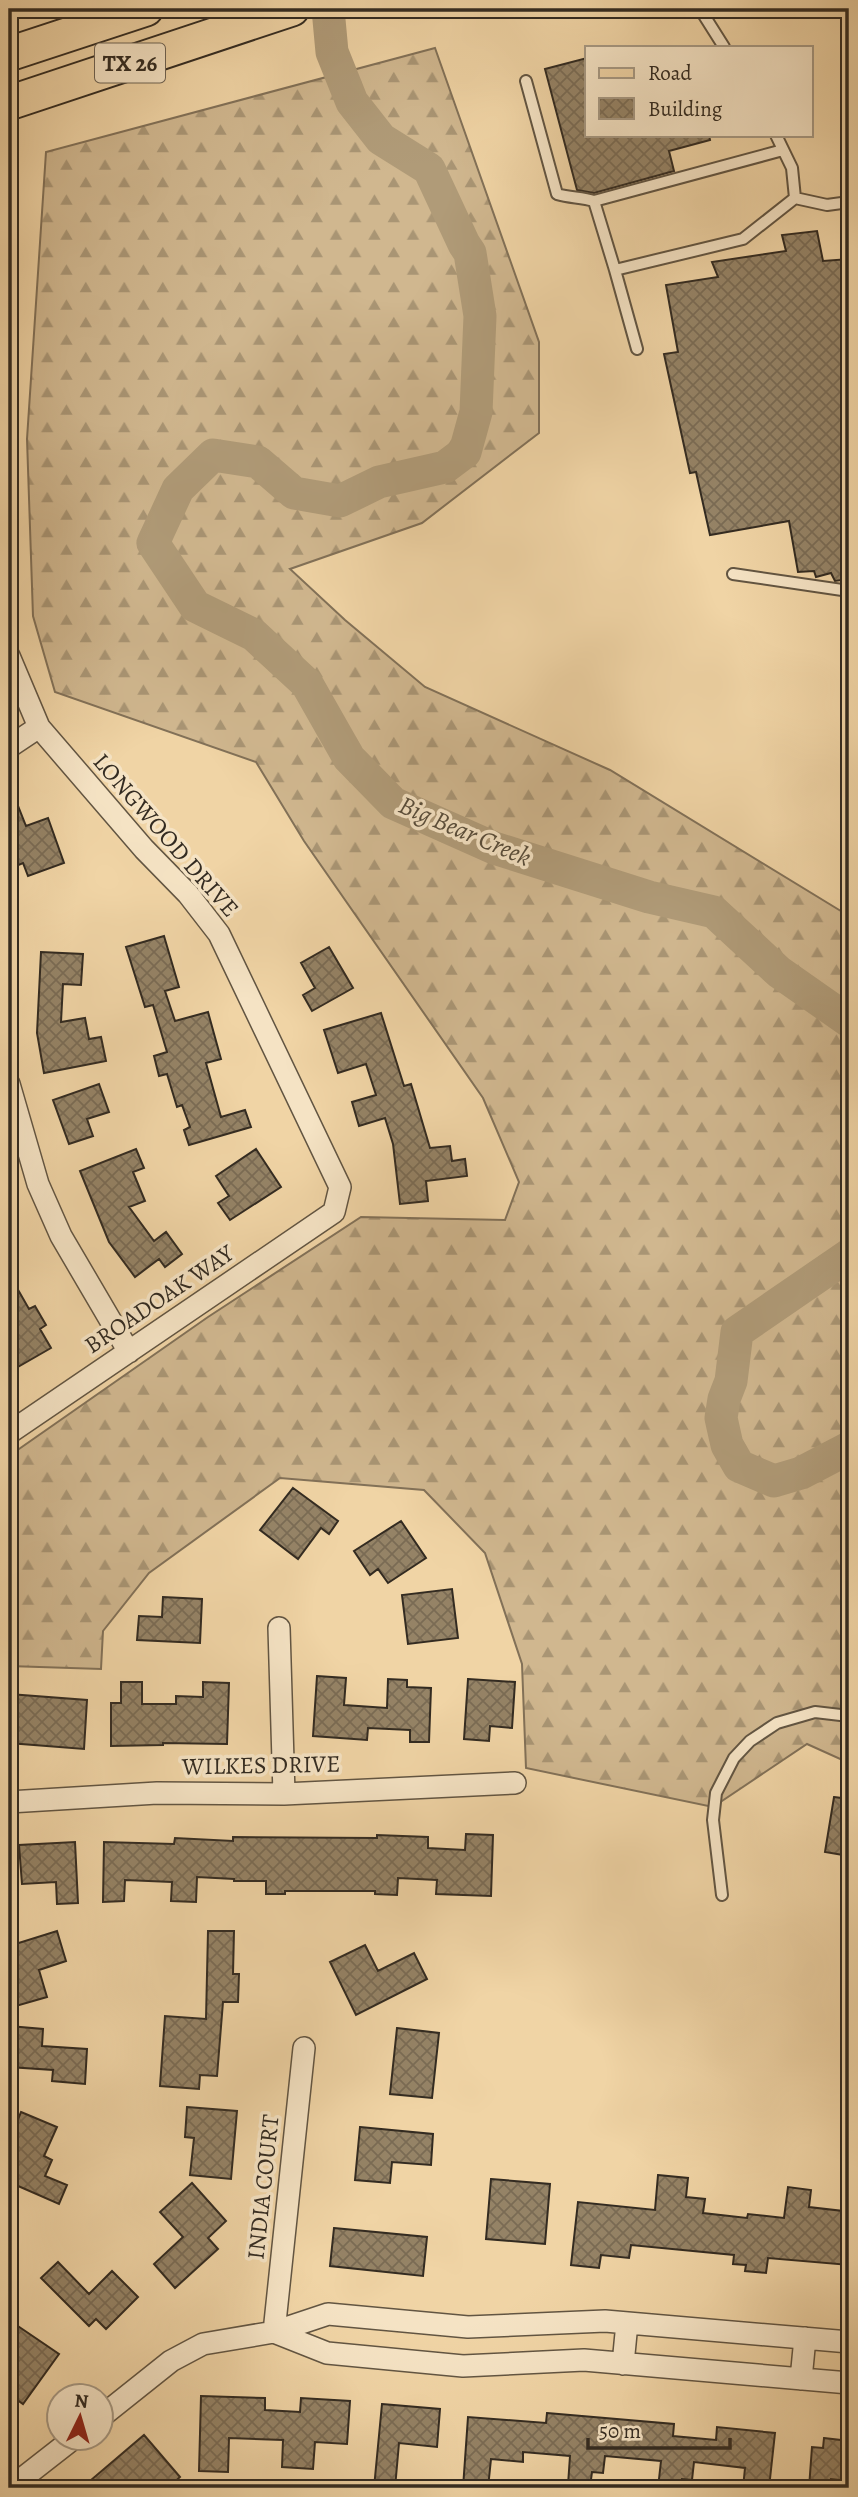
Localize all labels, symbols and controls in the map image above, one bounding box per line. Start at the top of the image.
road number: TX 26 [95,44,165,82]
legend [585,46,812,136]
text: Road [648,59,692,87]
text: Building [648,95,723,123]
street label: LONGWOOD DRIVE [86,746,246,924]
water label: Big Bear Creek [393,787,537,875]
street label: BROADOAK WAY [78,1237,241,1361]
street label: WILKES DRIVE [180,1748,341,1782]
street label: INDIA COURT [239,2113,287,2261]
north arrow [46,2382,116,2452]
text: N [73,2388,90,2415]
scale bar [588,2406,730,2450]
text: 50 m [599,2417,641,2445]

